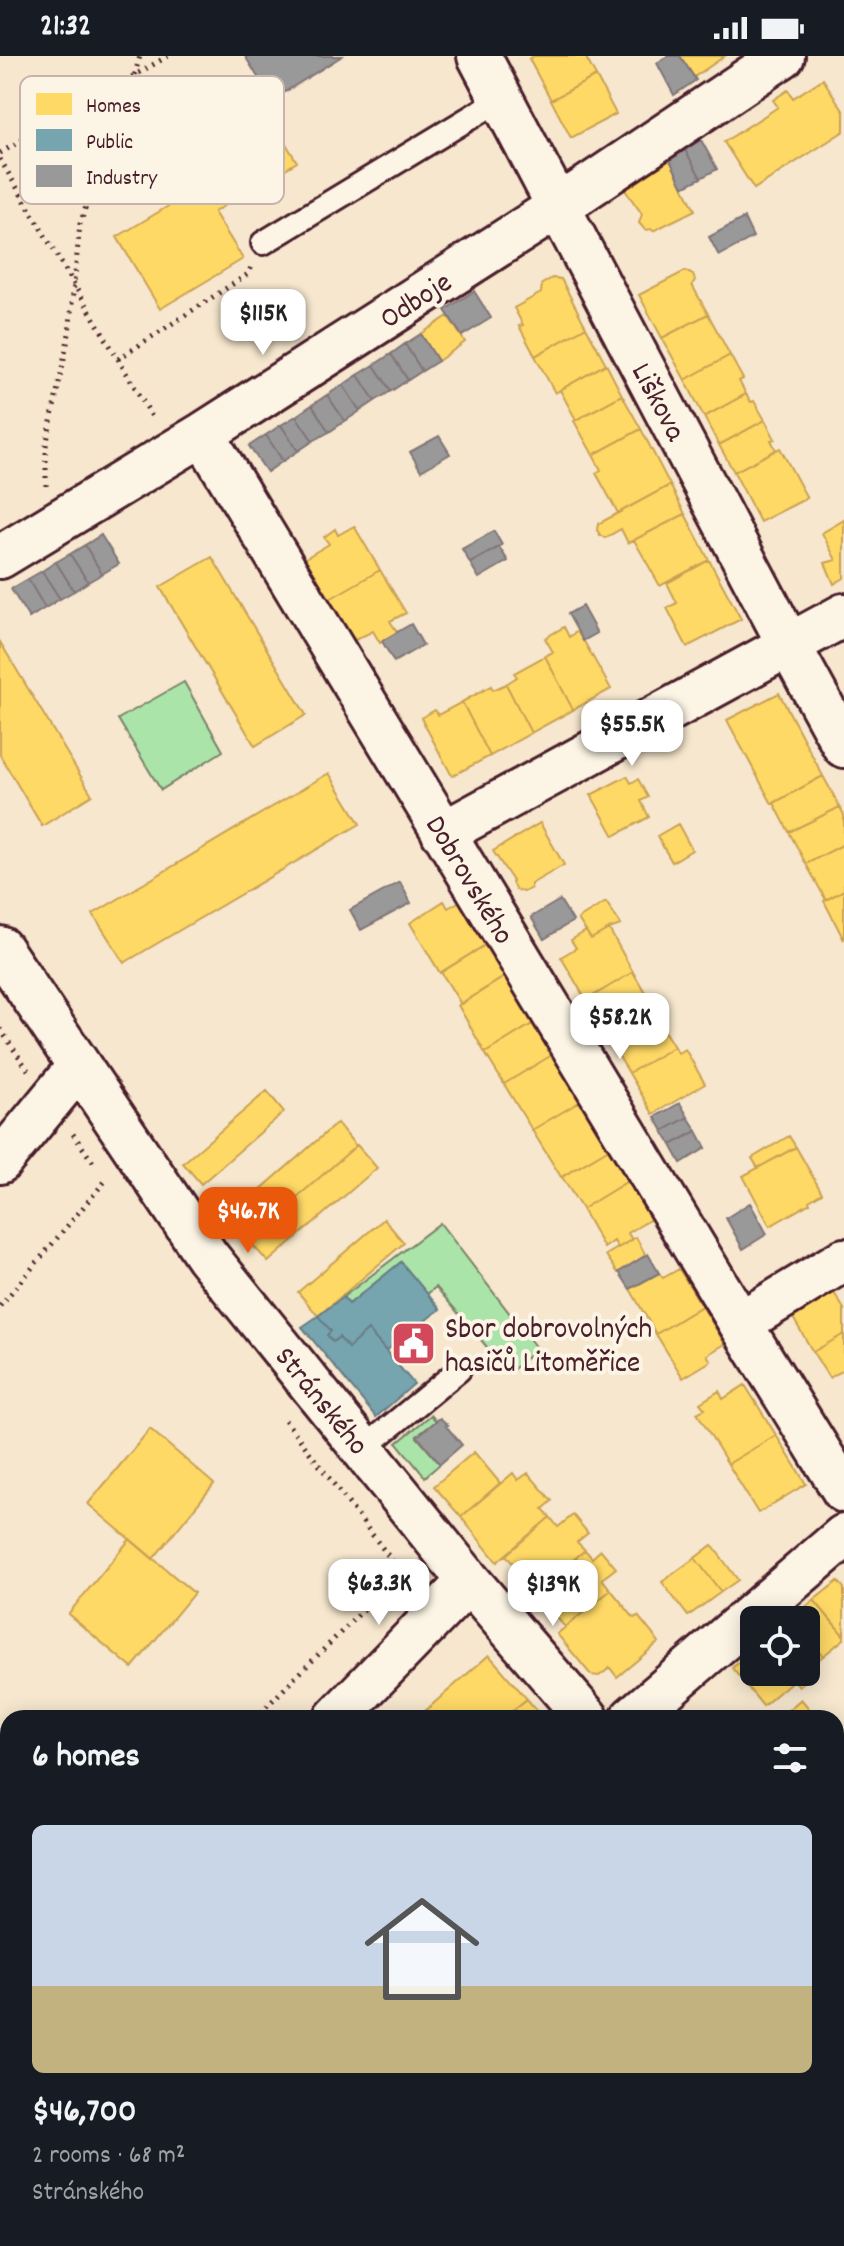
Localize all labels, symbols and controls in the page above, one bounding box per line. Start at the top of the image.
text: 21:32 [40,7,91,50]
legend [20,76,284,204]
text: Homes [86,92,141,123]
text: Public [86,128,133,159]
text: Industry [86,164,158,195]
street label: Odboje [373,263,462,342]
pin: $115K [207,289,319,357]
text: $115K [239,296,287,333]
street label: Liškova [618,356,695,451]
pin: $55.5K [567,700,697,768]
text: $55.5K [599,707,665,744]
street label: Dobrovského [412,809,523,954]
pin: $58.2K [555,993,685,1061]
text: $58.2K [588,1000,652,1037]
pin: $46.7K [183,1187,313,1255]
text: $46.7K [217,1194,280,1231]
place label: Sbor dobrovolných hasičů Litoměřice [445,1310,652,1387]
public building icon: Sbor dobrovolných hasičů Litoměřice [390,1320,438,1368]
street label: Stránského [262,1339,377,1467]
pin: $63.3K [314,1559,444,1627]
pin: $139K [497,1560,609,1628]
text: $63.3K [346,1566,412,1603]
text: $139K [526,1567,580,1604]
map controls [740,1606,820,1686]
button: locate [740,1606,820,1686]
text: 6 homes [32,1734,140,1783]
icon: filters [768,1736,812,1780]
icon: home [350,1877,494,2021]
text: $46,700 [32,2089,137,2138]
text: 2 rooms · 68 m² [32,2138,185,2175]
text: Stránského [32,2175,144,2212]

